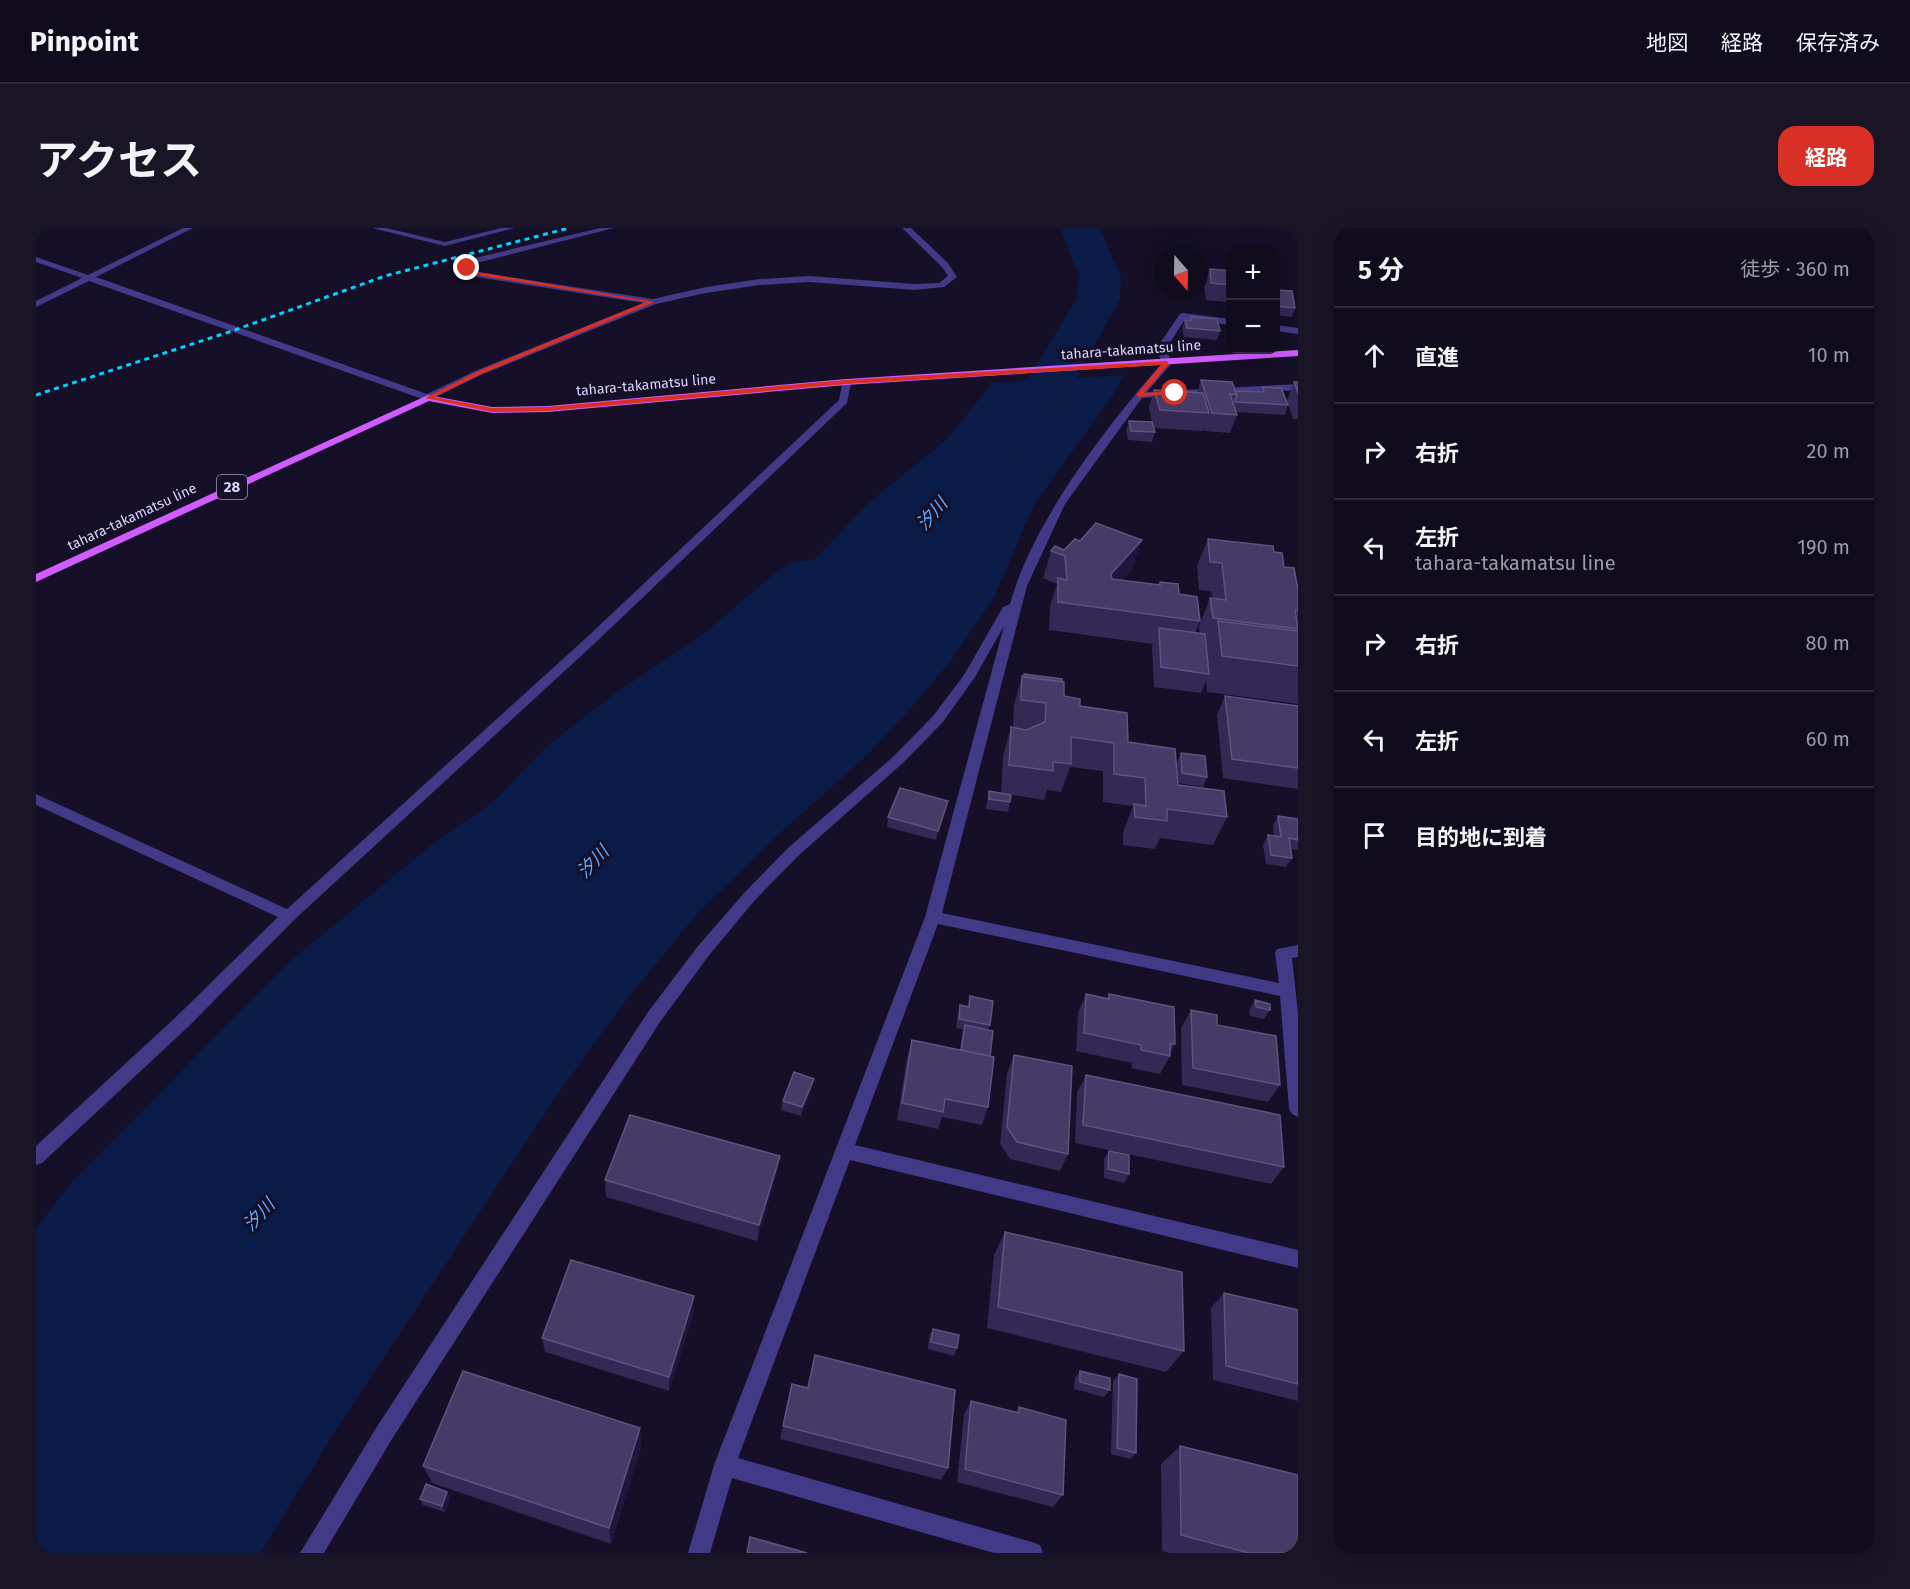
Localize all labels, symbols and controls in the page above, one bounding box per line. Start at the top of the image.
text: Pinpoint [30,25,139,58]
text: 地図 [1646,30,1688,56]
text: 経路 [1721,30,1763,56]
text: 保存済み [1796,30,1880,56]
button: 経路 [1778,126,1874,186]
text: アクセス [36,136,202,186]
north arrow [1154,246,1208,300]
map controls [1226,246,1280,354]
button: + [1226,246,1280,300]
route end [453,254,479,280]
text: 5 分 [1358,255,1404,286]
text: 徒歩 · 360 m [1740,257,1850,281]
button: − [1226,300,1280,354]
street label: tahara-takamatsu line [1060,337,1202,363]
icon: ahead [1358,339,1391,372]
text: 10 m [1808,343,1850,367]
text: 直進 [1415,344,1459,371]
street label: tahara-takamatsu line [575,370,717,400]
route start [1161,379,1187,405]
icon: right [1358,435,1391,468]
text: 20 m [1807,439,1850,463]
text: 右折 [1415,440,1459,467]
road number: 28 [217,475,247,499]
street label: tahara-takamatsu line [65,480,199,554]
water label: 汐川 [912,492,953,535]
text: 左折 [1415,524,1459,551]
icon: left [1358,531,1391,564]
text: 190 m [1797,535,1850,559]
text: tahara-takamatsu line [1415,551,1616,575]
icon: right [1358,627,1391,660]
text: 80 m [1805,631,1850,655]
text: 右折 [1415,632,1459,659]
icon: left [1358,723,1391,756]
text: 60 m [1806,727,1850,751]
text: 左折 [1415,728,1459,755]
icon: arrive [1358,819,1391,852]
text: 目的地に到着 [1415,824,1547,851]
water label: 汐川 [573,840,615,883]
water label: 汐川 [239,1193,281,1236]

